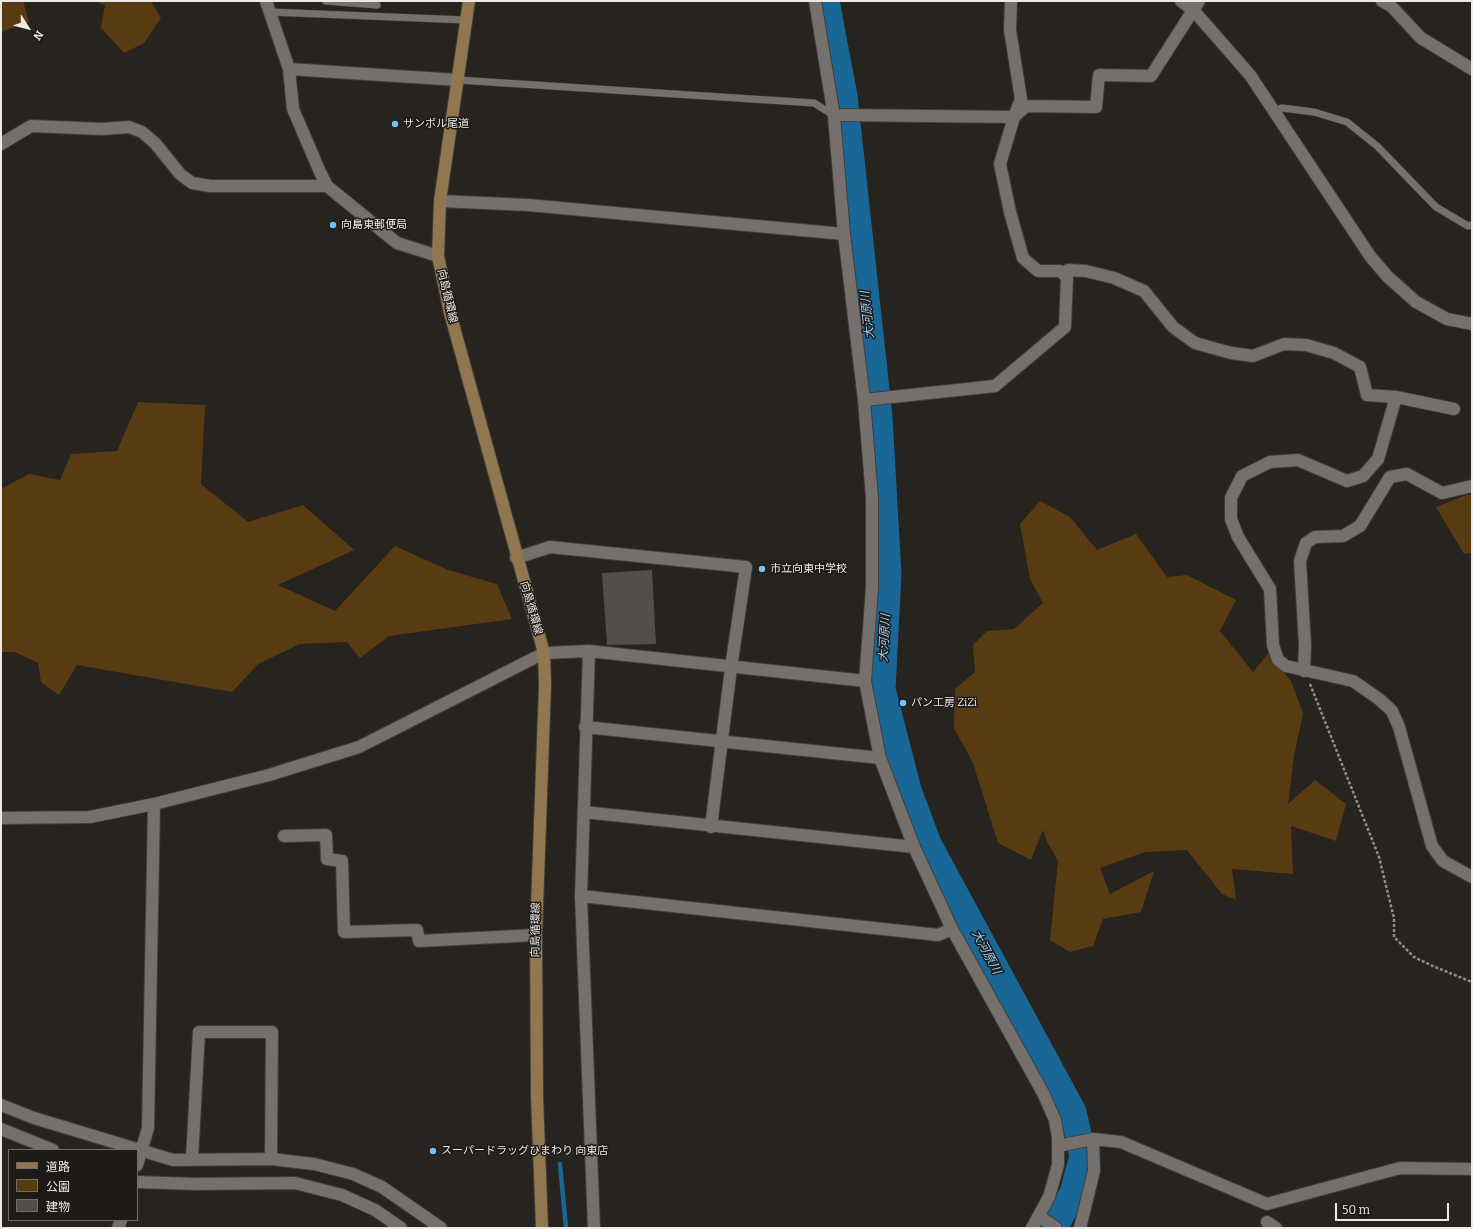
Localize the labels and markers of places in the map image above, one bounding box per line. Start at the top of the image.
place label: サンボル尾道 [403,117,469,131]
marker: サンボル尾道 [390,119,400,129]
place label: 向島東郵便局 [341,218,407,232]
marker: 向島東郵便局 [328,220,338,230]
place label: 市立向東中学校 [770,562,847,576]
marker: 市立向東中学校 [757,564,767,574]
place label: パン工房 ZiZi [911,696,977,710]
marker: パン工房 ZiZi [898,698,908,708]
place label: スーパードラッグひまわり 向東店 [441,1144,608,1158]
marker: スーパードラッグひまわり 向東店 [428,1146,438,1156]

